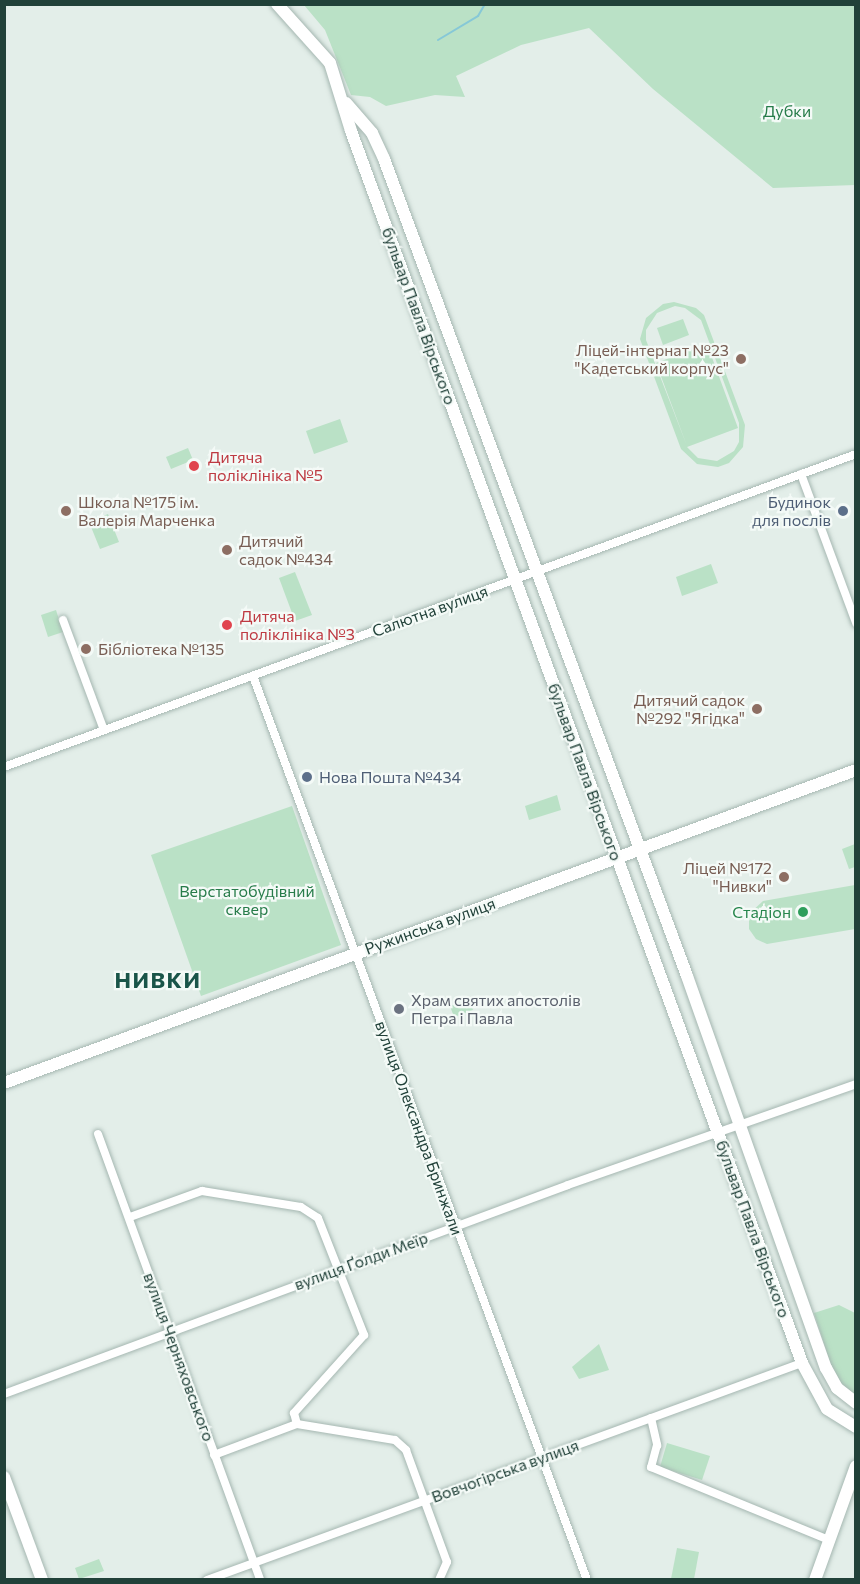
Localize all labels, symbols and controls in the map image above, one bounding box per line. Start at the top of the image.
park label: Дубки [763,101,811,121]
street label: бульвар Павла Вірського [378,225,460,407]
place label: Ліцей-інтернат №23 "Кадетський корпус" [575,340,729,378]
marker: Ліцей-інтернат №23 "Кадетський корпус" [734,352,748,366]
place label: Дитяча поліклініка №5 [208,447,323,485]
marker: Дитяча поліклініка №5 [185,457,203,475]
place label: Школа №175 ім. Валерія Марченка [78,492,215,530]
place label: Будинок для послів [752,492,831,530]
marker: Школа №175 ім. Валерія Марченка [59,504,73,518]
marker: Будинок для послів [836,504,850,518]
place label: Дитячий садок №434 [239,531,333,569]
marker: Дитячий садок №434 [220,543,234,557]
street label: Салютна вулиця [369,581,491,641]
place label: Дитяча поліклініка №3 [240,606,355,644]
marker: Дитяча поліклініка №3 [218,616,236,634]
place label: Бібліотека №135 [98,639,224,659]
marker: Бібліотека №135 [79,642,93,656]
street label: бульвар Павла Вірського [544,681,626,863]
place label: Дитячий садок №292 "Ягідка" [634,690,745,728]
marker: Дитячий садок №292 "Ягідка" [750,702,764,716]
place label: Нова Пошта №434 [319,767,461,787]
marker: Нова Пошта №434 [300,770,314,784]
place label: Ліцей №172 "Нивки" [683,858,772,896]
marker: Ліцей №172 "Нивки" [777,870,791,884]
park label: Верстатобудівний сквер [179,881,315,919]
street label: Ружинська вулиця [362,893,498,959]
place label: Стадіон [732,902,791,922]
marker: Стадіон [796,905,810,919]
district label: НИВКИ [115,967,201,993]
place label: Храм святих апостолів Петра і Павла [411,990,581,1028]
marker: Храм святих апостолів Петра і Павла [392,1002,406,1016]
street label: вулиця Олександра Бринжали [371,1018,467,1238]
street label: бульвар Павла Вірського [712,1138,794,1320]
street label: вулиця Ґолди Меїр [292,1228,430,1294]
street label: вулиця Черняховського [140,1270,218,1444]
street label: Вовчогірська вулиця [429,1435,581,1507]

